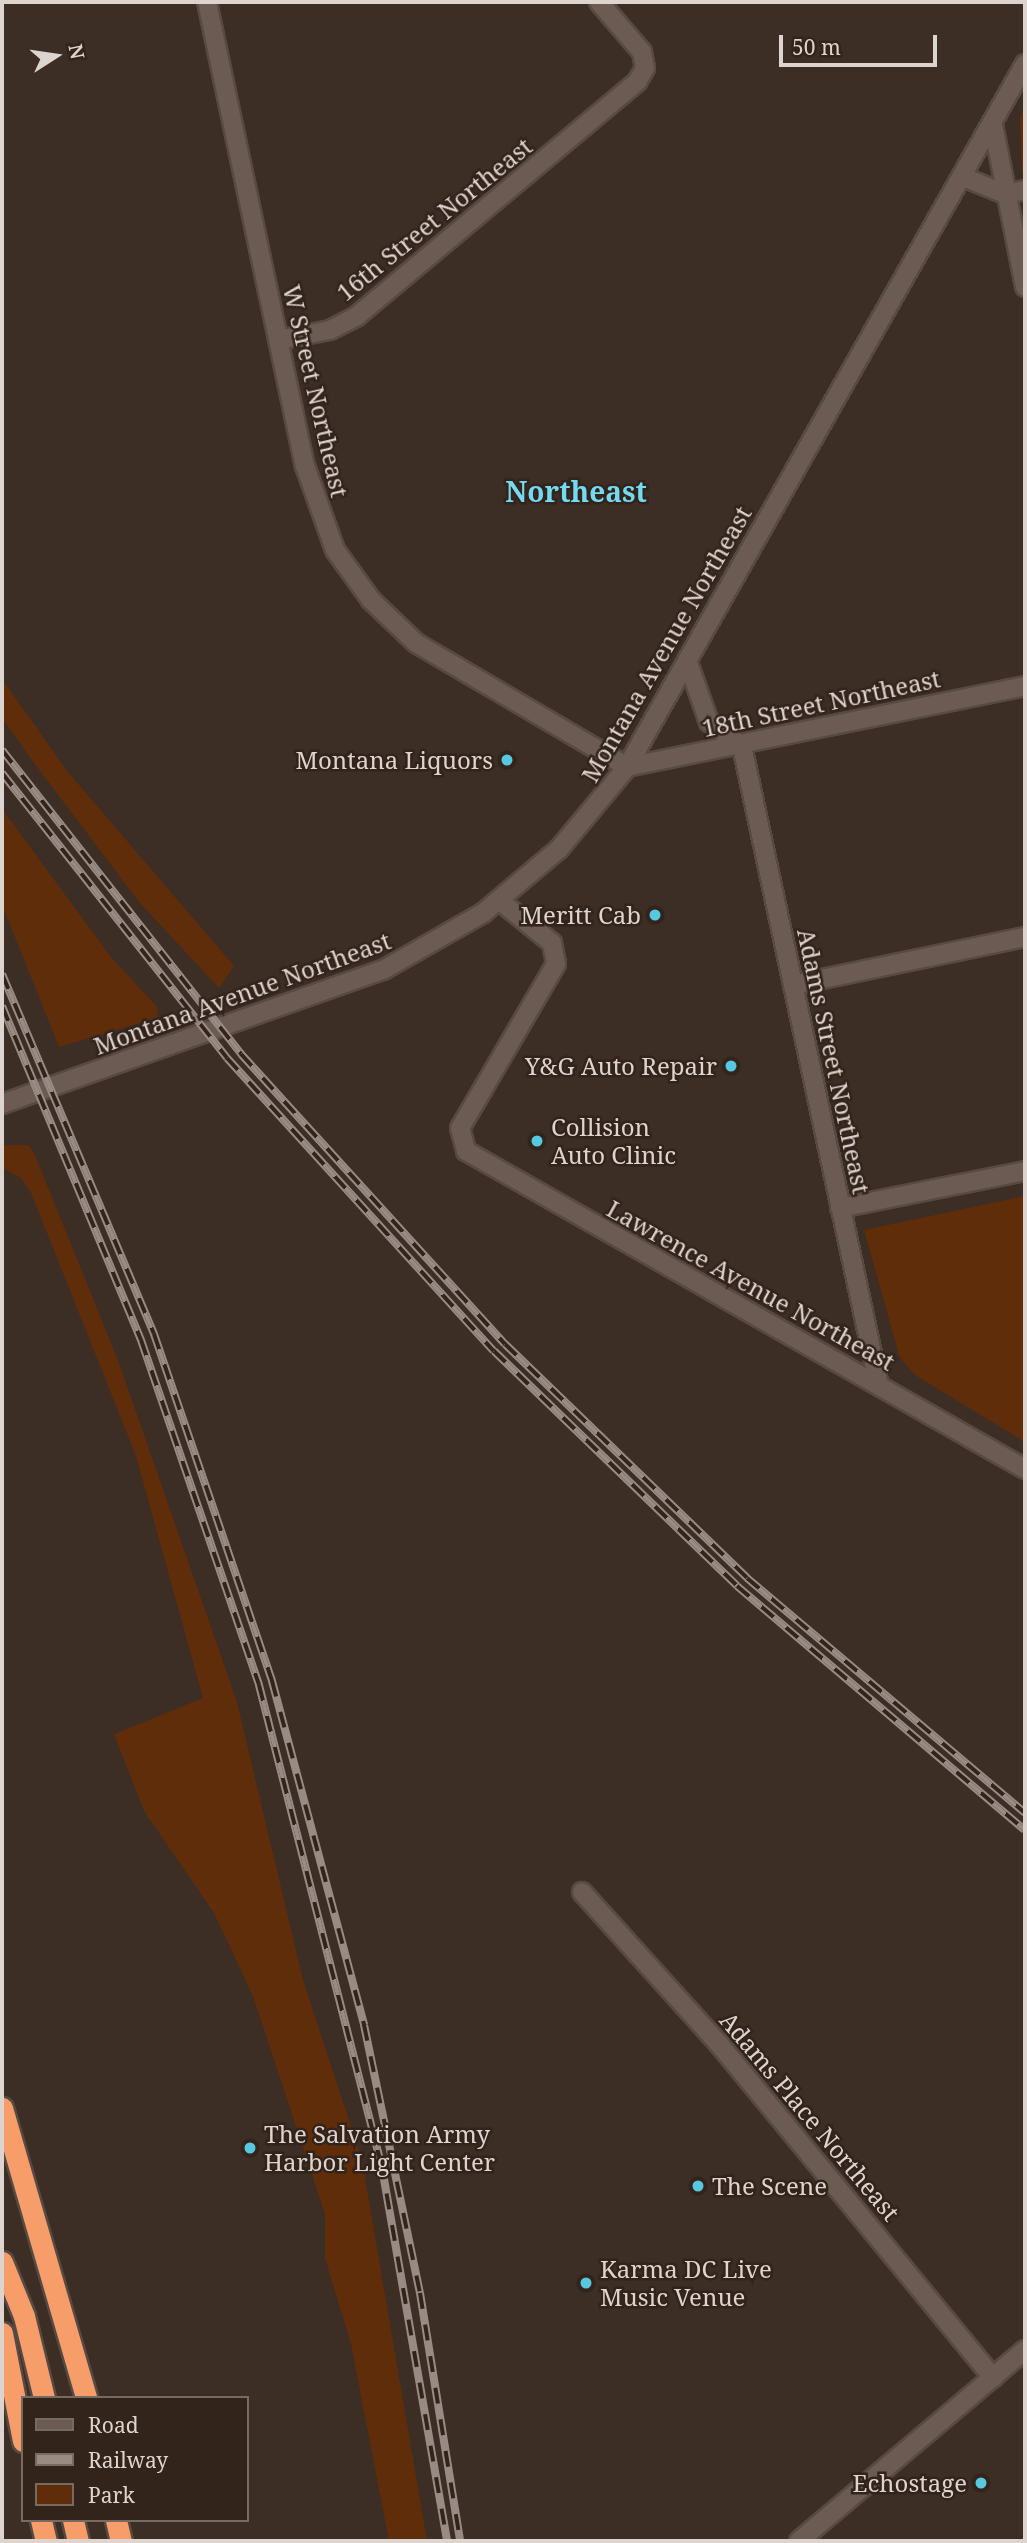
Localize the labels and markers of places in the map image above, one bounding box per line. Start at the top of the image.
place label: Montana Liquors [295,746,493,774]
marker: Montana Liquors [499,752,515,768]
place label: Meritt Cab [521,901,641,929]
marker: Meritt Cab [647,907,663,923]
place label: Y&G Auto Repair [525,1052,717,1080]
marker: Y&G Auto Repair [723,1058,739,1074]
place label: Collision Auto Clinic [551,1113,676,1169]
marker: Collision Auto Clinic [529,1133,545,1149]
place label: The Salvation Army Harbor Light Center [264,2120,495,2176]
marker: The Salvation Army Harbor Light Center [242,2140,258,2156]
place label: The Scene [712,2172,827,2200]
marker: The Scene [690,2178,706,2194]
place label: Karma DC Live Music Venue [600,2255,772,2311]
marker: Karma DC Live Music Venue [578,2275,594,2291]
place label: Echostage [853,2469,967,2497]
marker: Echostage [973,2475,989,2491]

